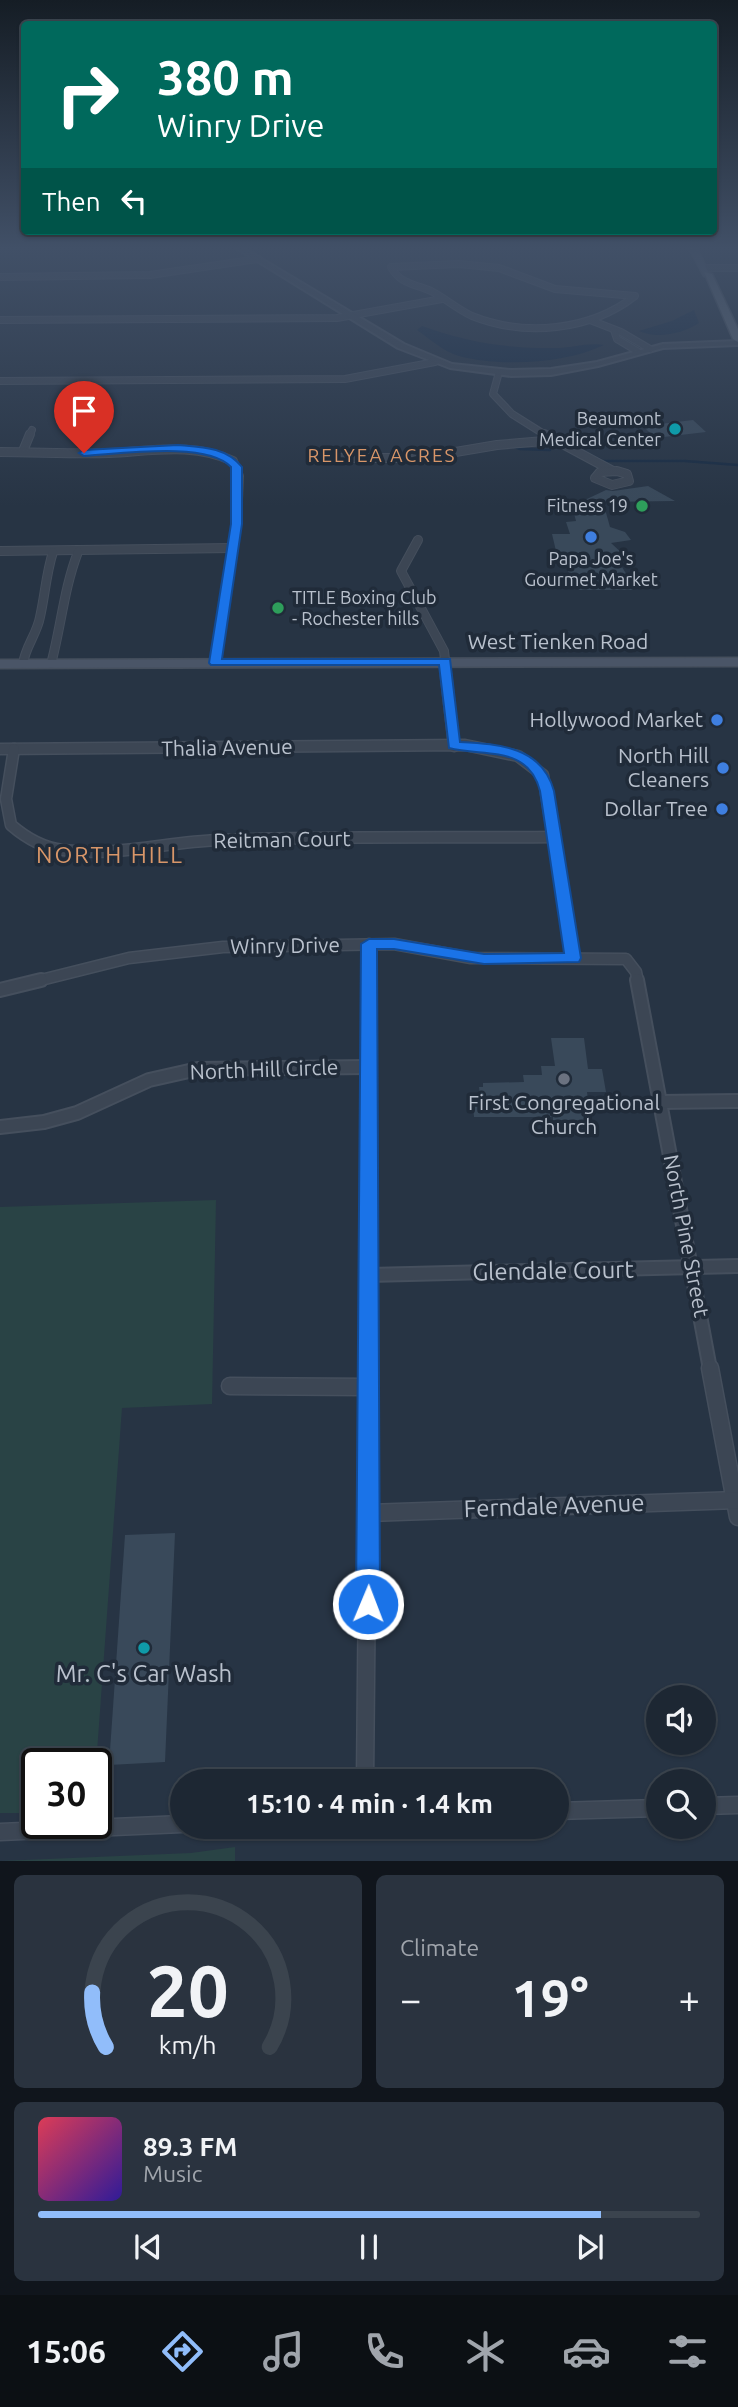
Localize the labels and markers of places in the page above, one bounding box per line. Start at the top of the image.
pin [54,381,114,453]
place label: Beaumont Medical Center [539,408,661,449]
marker: Beaumont Medical Center [667,421,683,437]
place label: Fitness 19 [547,495,628,515]
marker: Fitness 19 [634,498,650,514]
marker: Papa Joe's Gourmet Market [583,529,599,545]
place label: Papa Joe's Gourmet Market [524,548,658,589]
place label: TITLE Boxing Club - Rochester hills [292,587,437,628]
marker: TITLE Boxing Club - Rochester hills [270,600,286,616]
place label: Hollywood Market [530,707,703,731]
marker: Hollywood Market [709,712,725,728]
place label: North Hill Cleaners [618,743,709,791]
marker: North Hill Cleaners [715,760,731,776]
place label: Dollar Tree [604,796,708,820]
marker: Dollar Tree [714,801,730,817]
marker: First Congregational Church [556,1071,572,1087]
place label: First Congregational Church [468,1090,660,1138]
marker: Mr. C's Car Wash [136,1640,152,1656]
place label: Mr. C's Car Wash [56,1660,232,1687]

